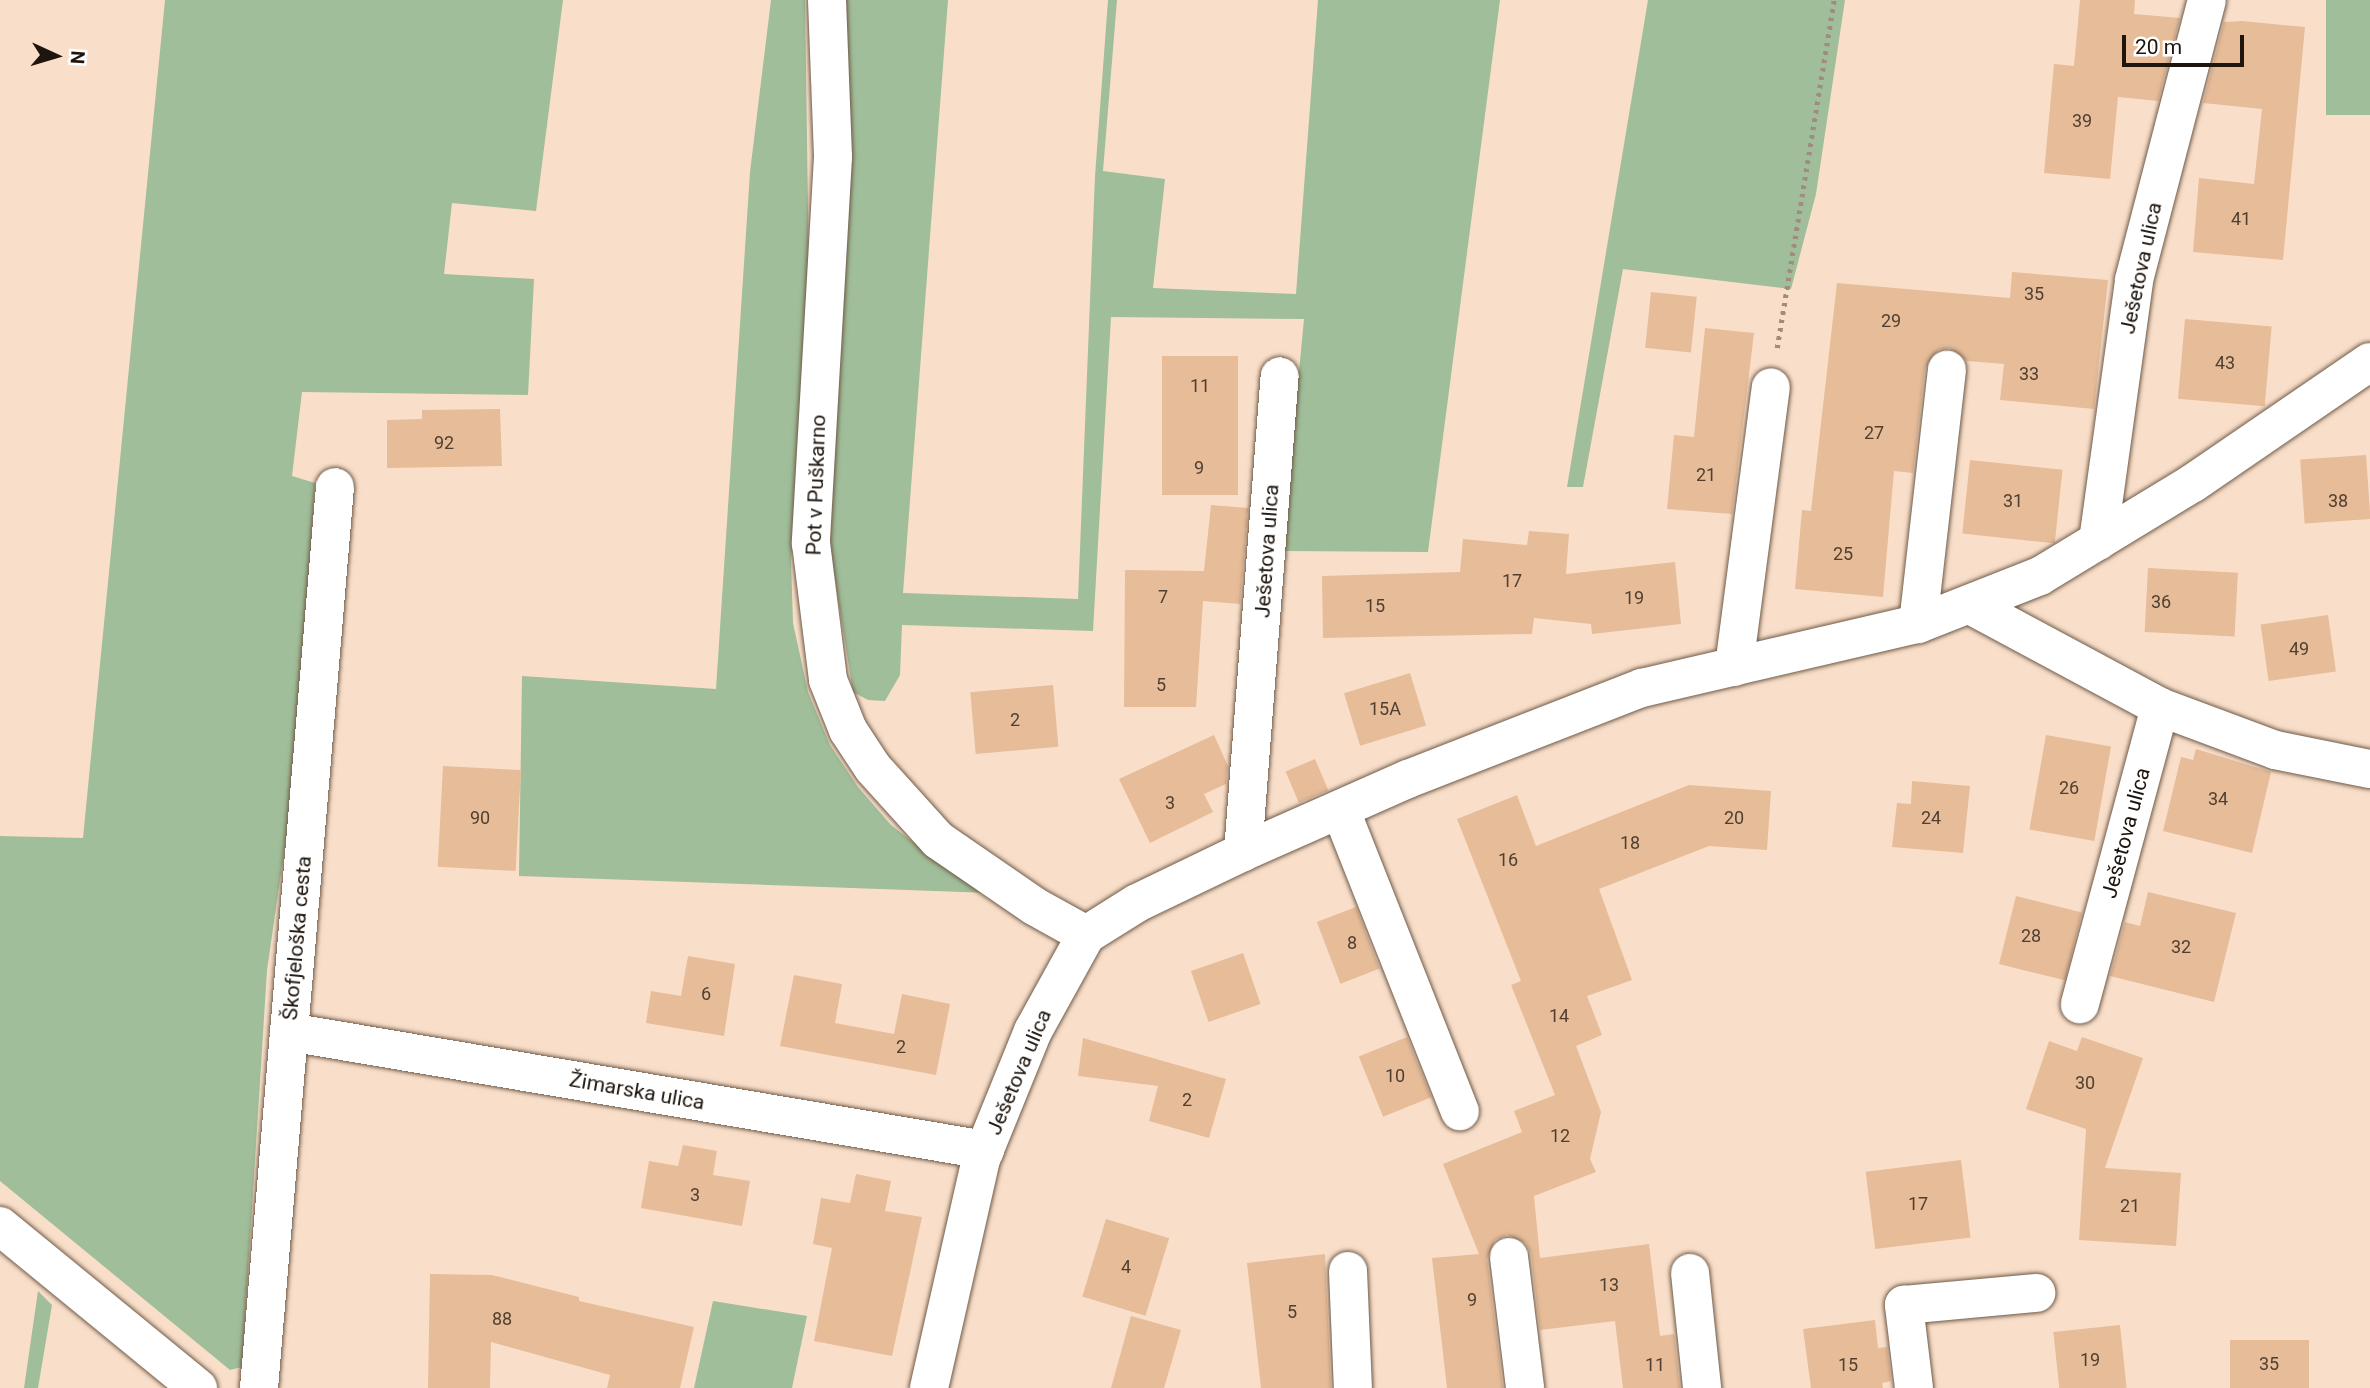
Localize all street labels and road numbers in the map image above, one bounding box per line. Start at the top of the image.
street label: Ješetova ulica [2115,200,2167,336]
street label: Pot v Puškarno [801,414,831,556]
street label: Ješetova ulica [1250,483,1284,619]
street label: Ješetova ulica [2096,765,2156,901]
street label: Škofjeloška cesta [277,855,317,1021]
street label: Ješetova ulica [981,1005,1057,1139]
street label: Žimarska ulica [567,1067,707,1115]

